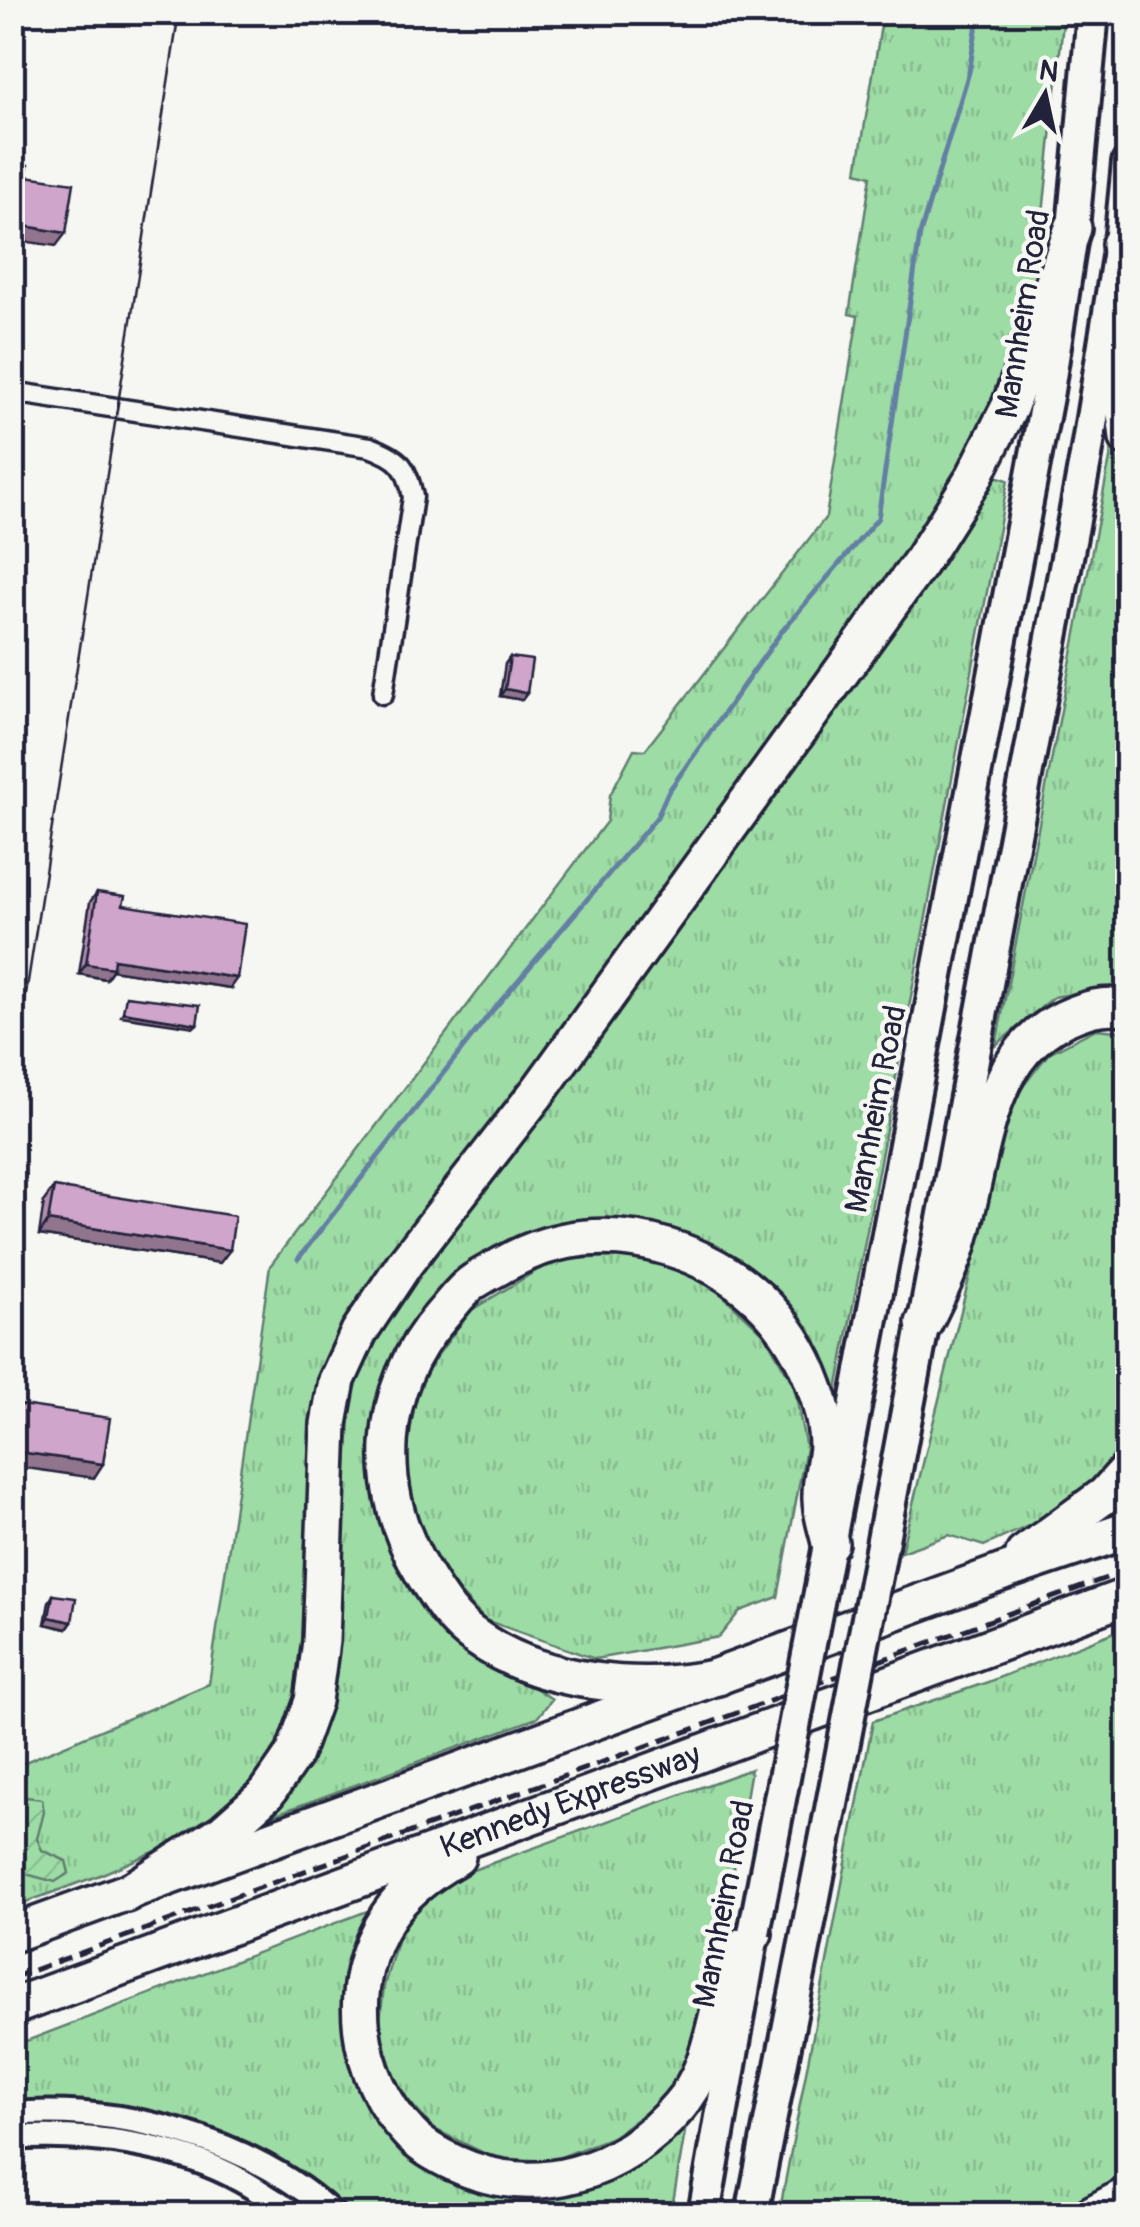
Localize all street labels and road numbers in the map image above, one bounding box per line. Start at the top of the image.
street label: Mannheim Road [987,207,1059,421]
street label: Mannheim Road [836,1002,916,1216]
street label: Kennedy Expressway [435,1735,706,1868]
street label: Mannheim Road [684,1797,764,2011]

